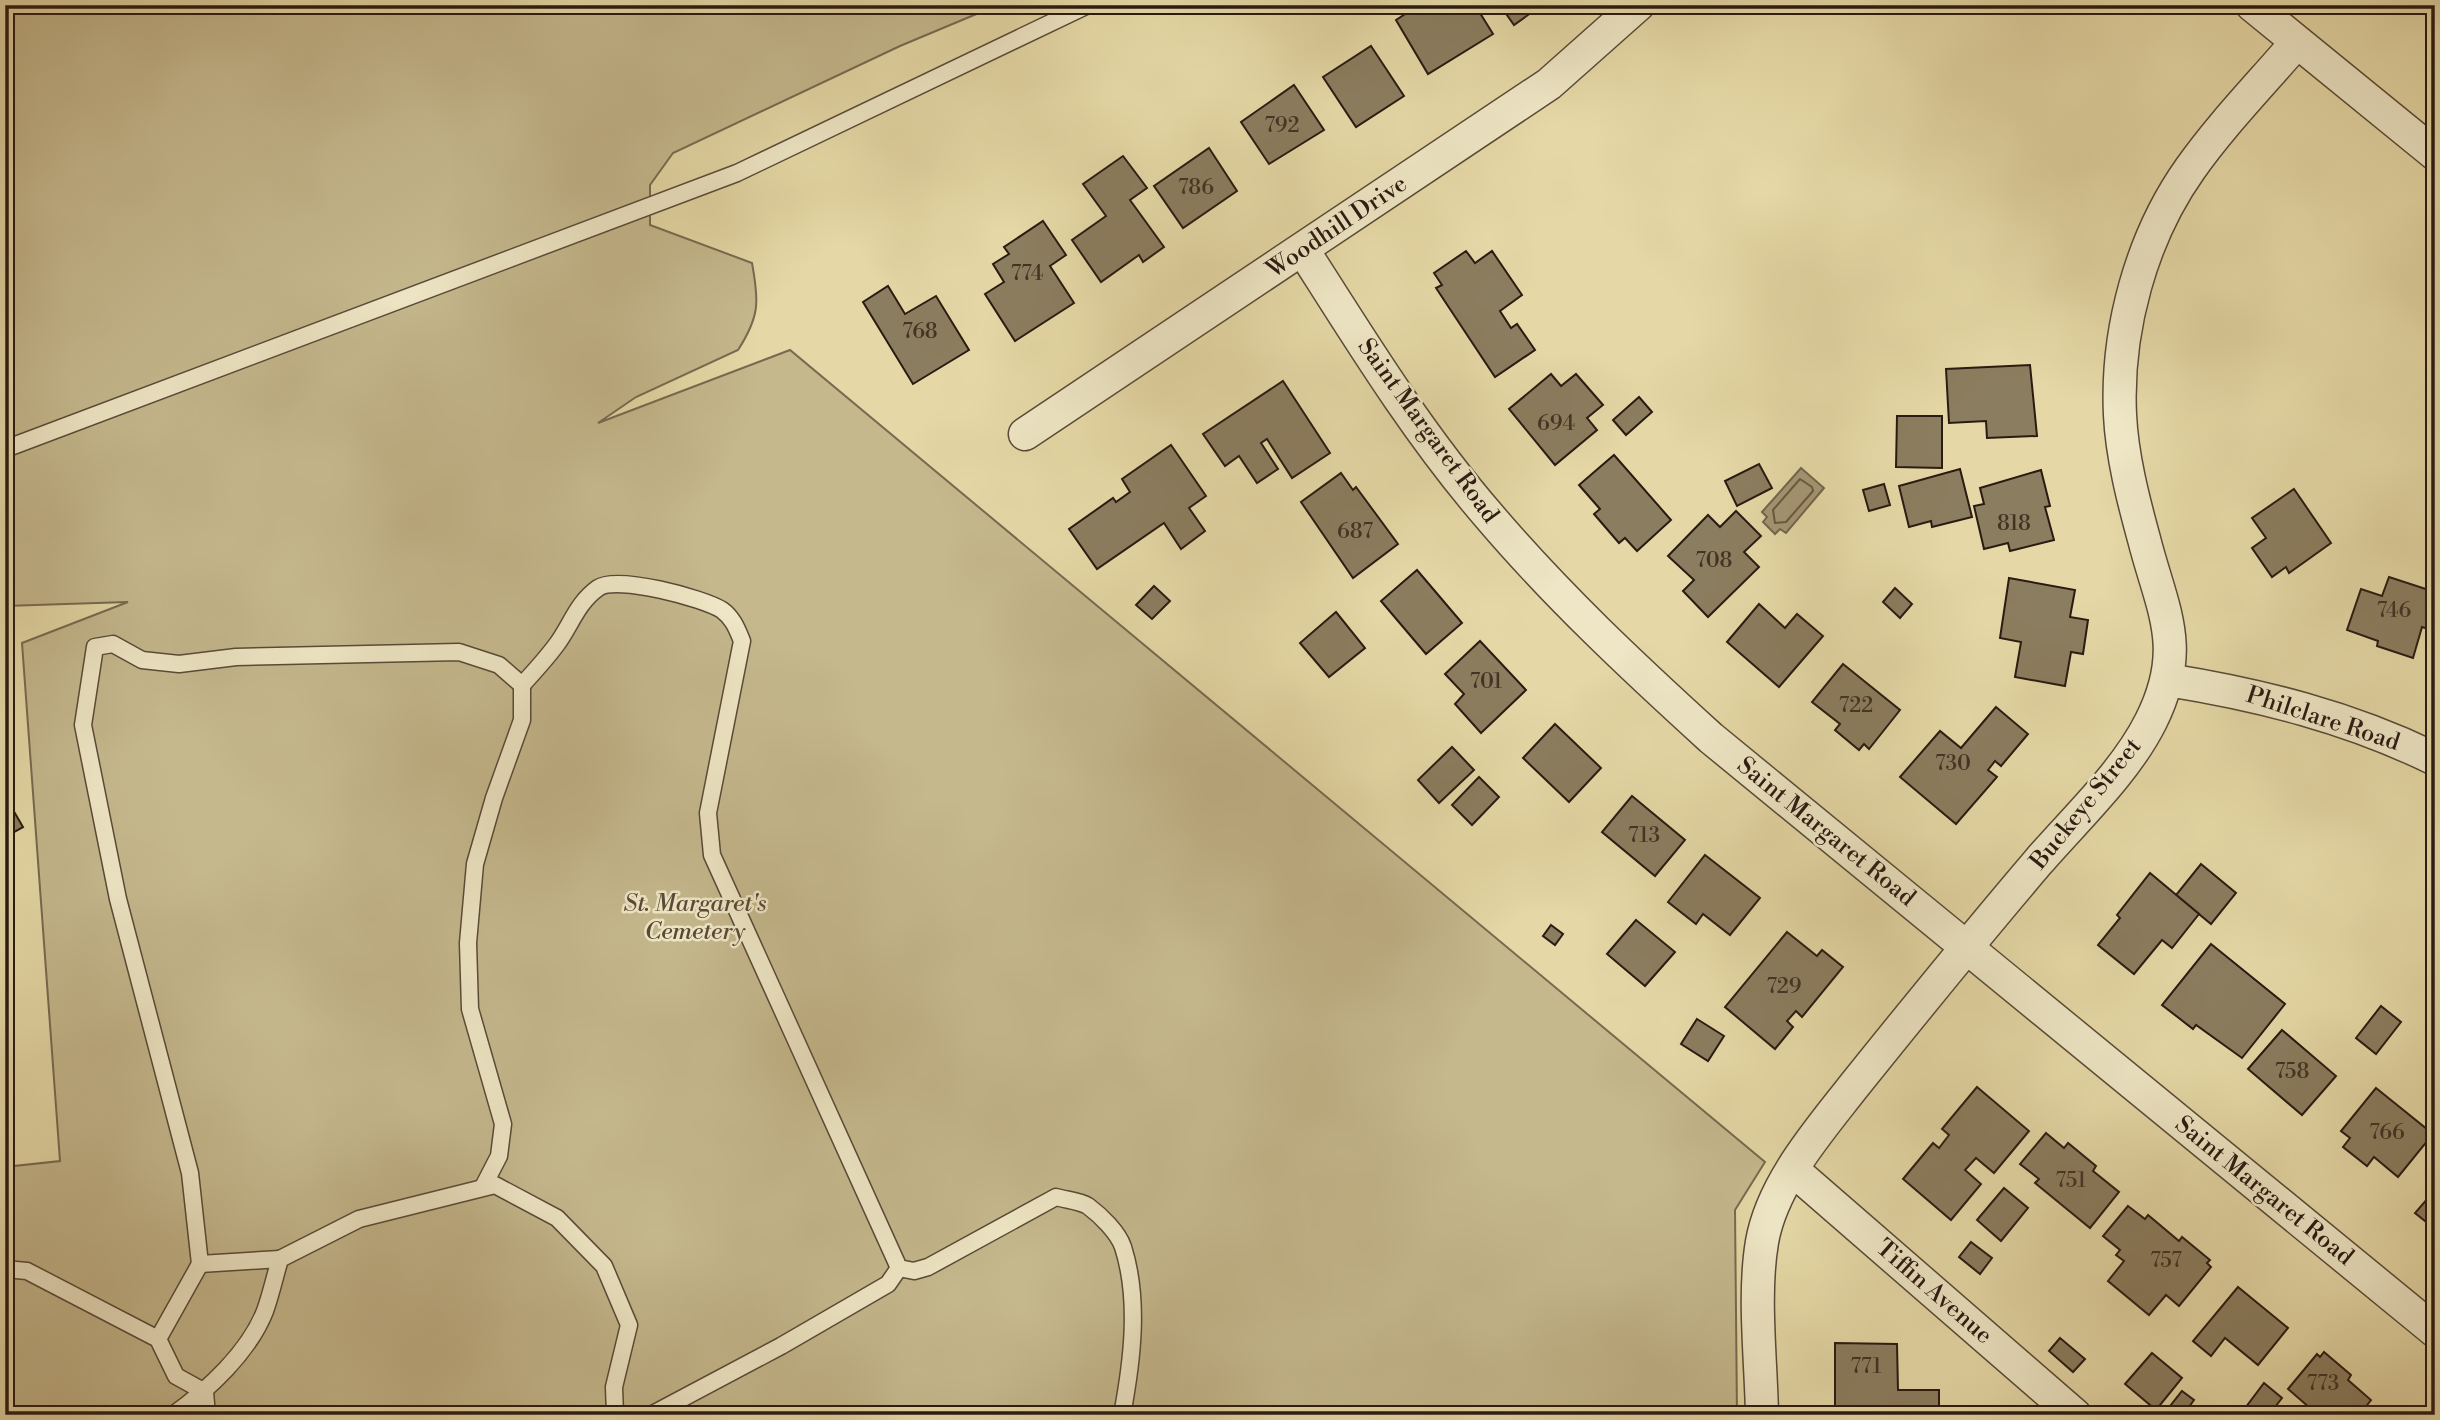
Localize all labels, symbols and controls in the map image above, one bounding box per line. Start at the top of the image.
house number: 792 [1265,113,1299,139]
street label: Woodhill Drive [1260,169,1413,286]
house number: 786 [1178,175,1214,201]
house number: 774 [1011,261,1043,287]
house number: 768 [902,319,938,345]
street label: Saint Margaret Road [1351,333,1505,530]
house number: 694 [1537,411,1575,437]
house number: 818 [1997,511,2031,537]
house number: 687 [1337,519,1373,545]
house number: 708 [1696,548,1732,574]
house number: 746 [2377,598,2412,624]
house number: 701 [1470,669,1502,695]
street label: Philclare Road [2242,680,2404,758]
house number: 722 [1839,693,1873,719]
street label: Buckeye Street [2023,732,2148,877]
street label: Saint Margaret Road [1731,751,1922,913]
house number: 730 [1935,751,1971,777]
house number: 713 [1628,823,1660,849]
park label: St. Margaret's Cemetery [623,889,767,947]
house number: 729 [1766,974,1802,1000]
house number: 758 [2275,1059,2309,1085]
street label: Saint Margaret Road [2169,1110,2360,1272]
house number: 766 [2369,1120,2405,1146]
house number: 751 [2056,1168,2086,1194]
street label: Tiffin Avenue [1870,1233,1998,1351]
house number: 757 [2150,1248,2182,1274]
house number: 771 [1851,1354,1881,1380]
house number: 773 [2307,1371,2339,1397]

